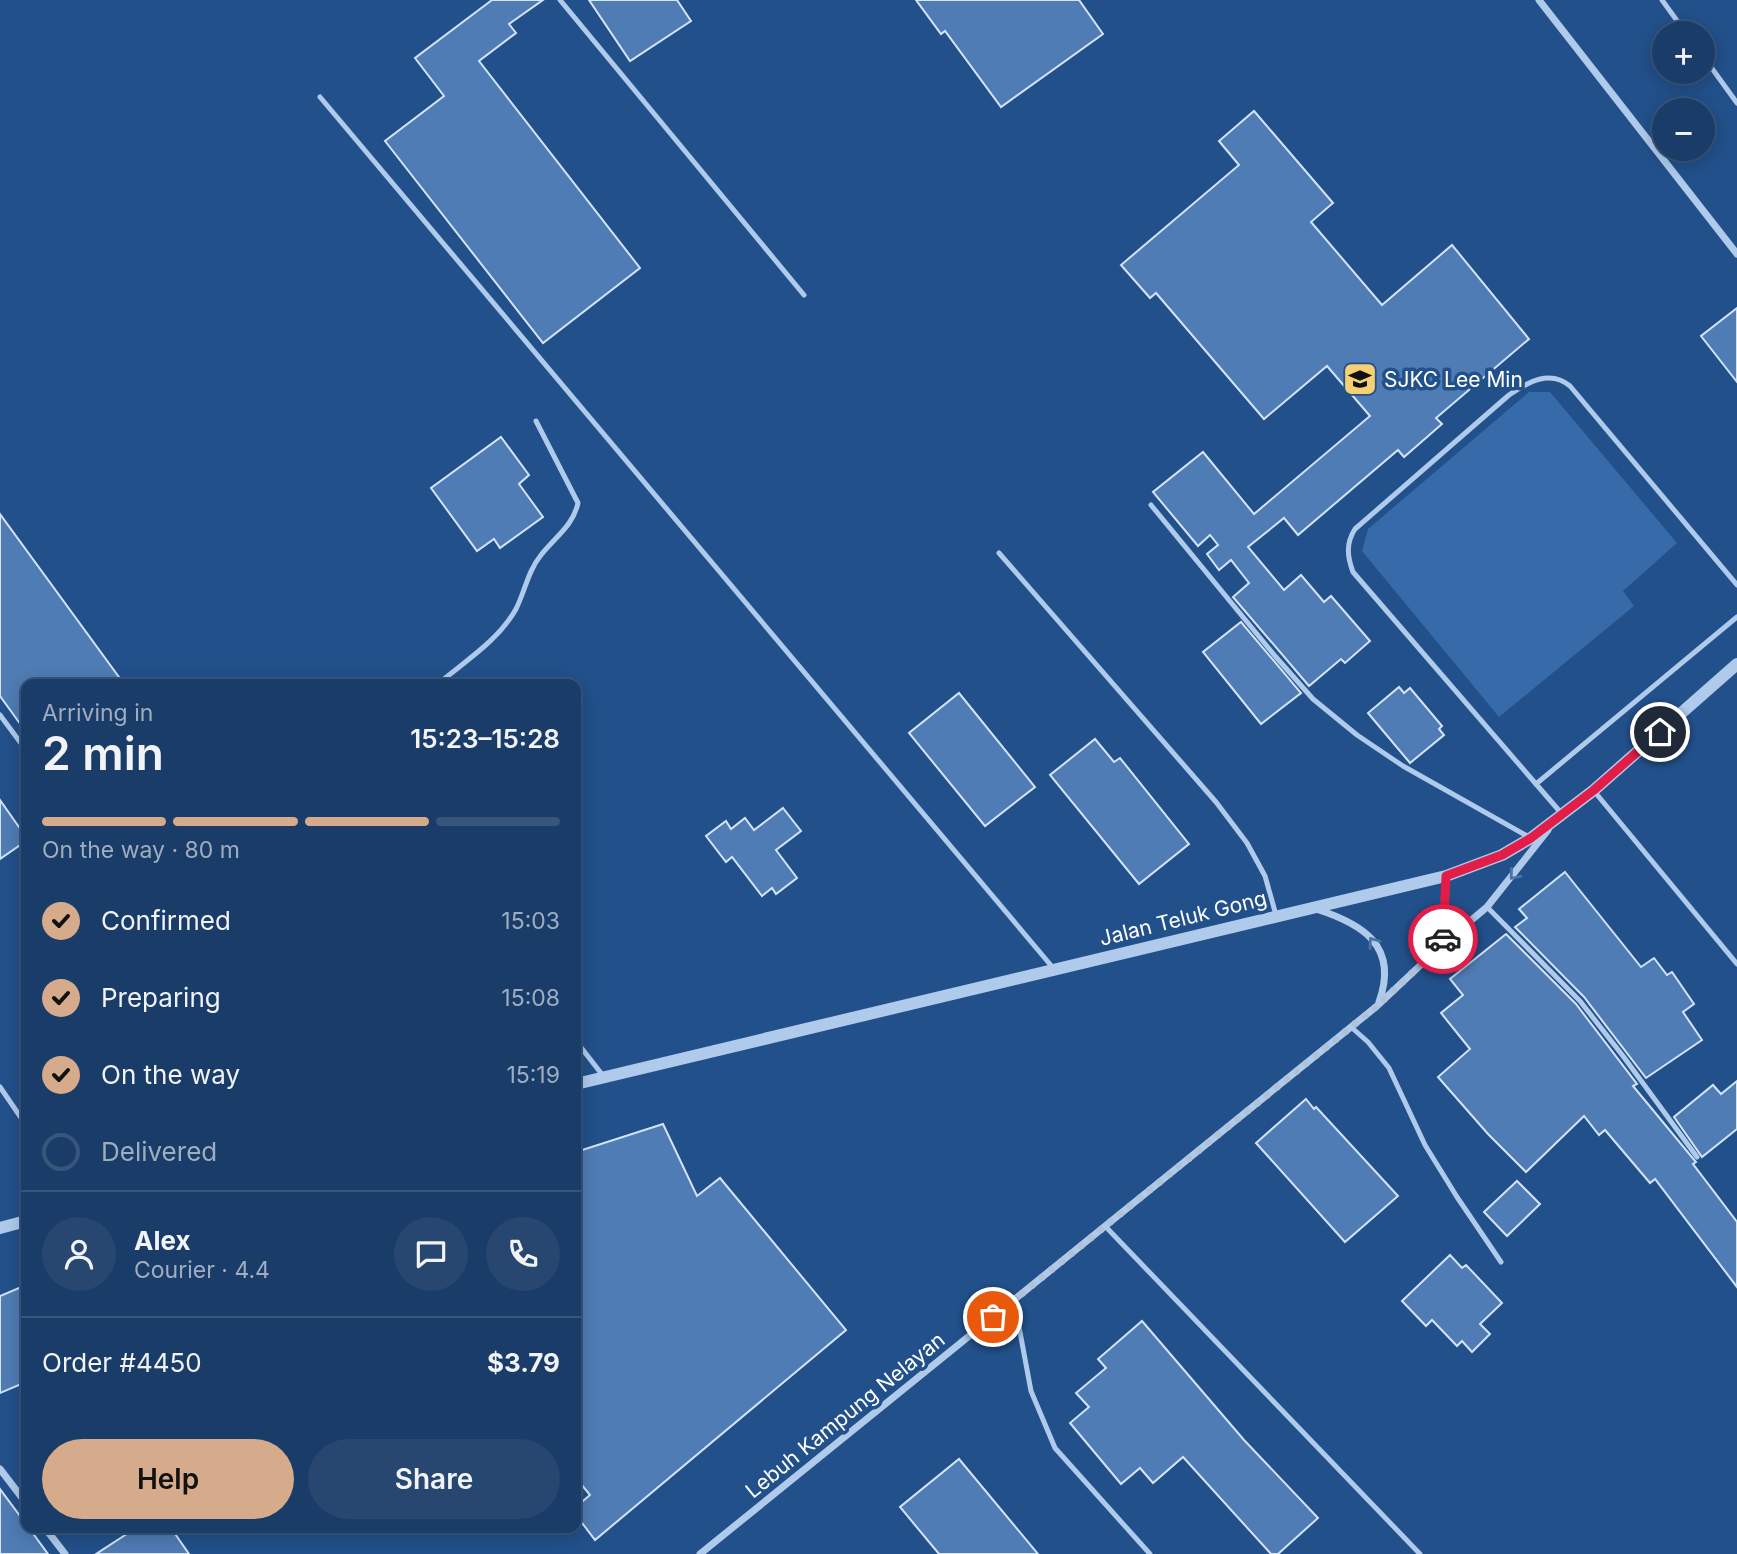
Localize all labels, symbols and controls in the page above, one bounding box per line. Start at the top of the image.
map controls [1652,21,1715,161]
button: + [1652,21,1715,84]
button: − [1652,98,1715,161]
school or university icon: SJKC Lee Min [1341,360,1379,398]
place label: SJKC Lee Min [1384,367,1523,392]
text: Arriving in [42,699,153,727]
pin [1630,702,1690,762]
icon: home [1641,713,1679,751]
text: 15:23–15:28 [410,723,560,754]
text: 2 min [42,725,164,781]
text: On the way · 80 m [42,836,240,864]
one-way arrow [1510,866,1522,879]
street label: Jalan Teluk Gong [1097,885,1269,951]
icon: check [42,902,80,940]
courier [1408,904,1478,974]
text: Confirmed [101,905,231,936]
text: 15:03 [501,907,560,935]
icon: car [1424,920,1462,958]
one-way arrow [1369,937,1381,950]
icon: check [42,979,80,1017]
text: Preparing [101,982,221,1013]
text: 15:08 [501,984,560,1012]
icon: check [42,1056,80,1094]
text: On the way [101,1059,240,1090]
text: 15:19 [506,1061,560,1089]
text: Delivered [101,1136,217,1167]
button: person [42,1217,116,1291]
button: chat [394,1217,468,1291]
button: phone [486,1217,560,1291]
text: Alex [134,1225,191,1256]
text: Courier · 4.4 [134,1256,270,1284]
pin [963,1287,1023,1347]
icon: bag [974,1298,1012,1336]
street label: Lebuh Kampung Nelayan [740,1327,950,1503]
text: Order #4450 [42,1347,202,1378]
text: $3.79 [487,1347,560,1378]
button: Help [42,1439,294,1519]
button: Share [308,1439,560,1519]

